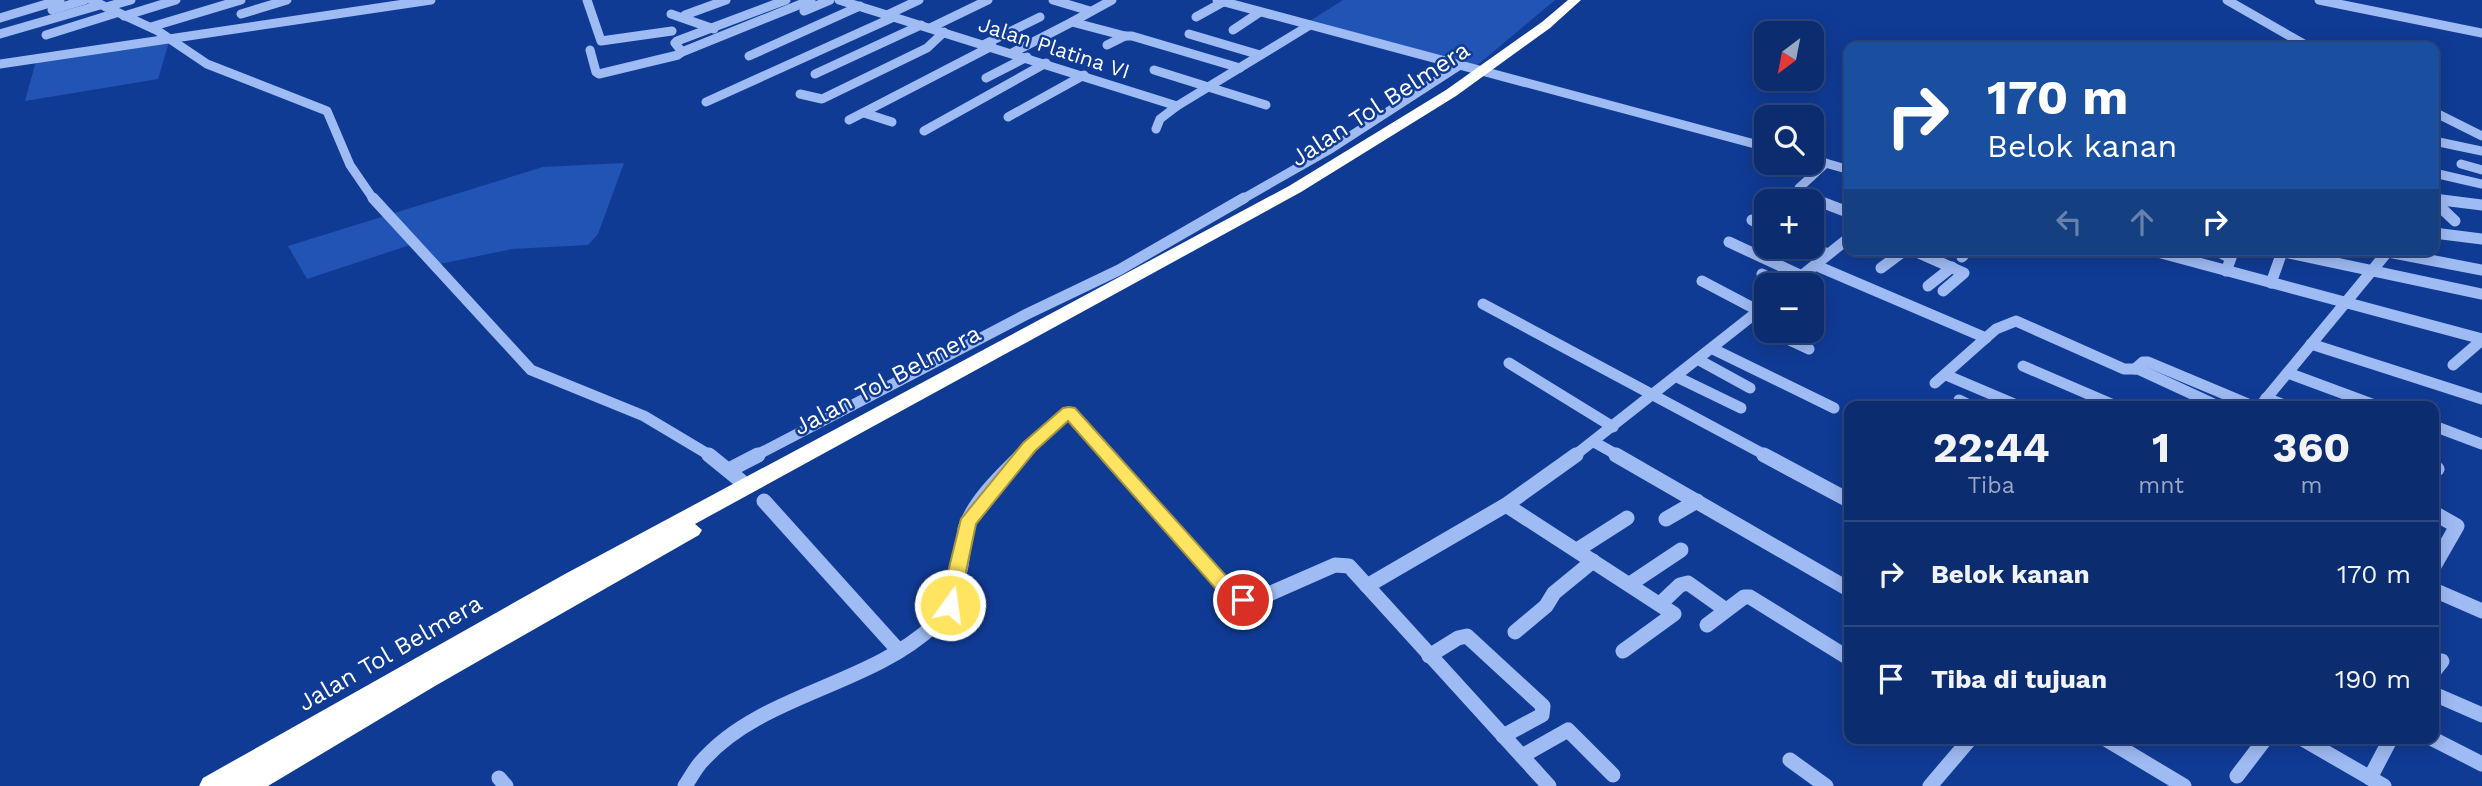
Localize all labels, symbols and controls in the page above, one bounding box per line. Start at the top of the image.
street label: Jalan Platina VI [975,11,1133,84]
north arrow [1754,21,1824,91]
map controls [1754,21,1824,343]
street label: Jalan Tol Belmera [1285,36,1475,172]
text: 170 m [1987,68,2128,126]
icon: right [1872,70,1963,161]
button: search [1754,105,1824,175]
text: Belok kanan [1987,127,2177,165]
button: + [1754,189,1824,259]
icon: left [2050,203,2088,241]
icon: ahead [2123,203,2161,241]
icon: right [2196,203,2234,241]
button: − [1754,273,1824,343]
street label: Jalan Tol Belmera [789,319,985,441]
text: 22:44 [1933,423,2050,472]
text: 1 [2152,423,2170,472]
text: 360 [2273,423,2350,472]
text: Tiba [1968,472,2015,499]
text: mnt [2138,472,2184,499]
text: m [2300,472,2322,499]
icon: right [1872,555,1910,593]
text: Belok kanan [1931,559,2090,589]
text: 170 m [2337,559,2411,589]
position arrow [913,568,987,642]
pin [1213,570,1273,630]
icon: arrive [1224,581,1262,619]
street label: Jalan Tol Belmera [293,589,487,717]
icon: arrive [1872,660,1910,698]
text: Tiba di tujuan [1931,664,2107,694]
text: 190 m [2335,664,2411,694]

